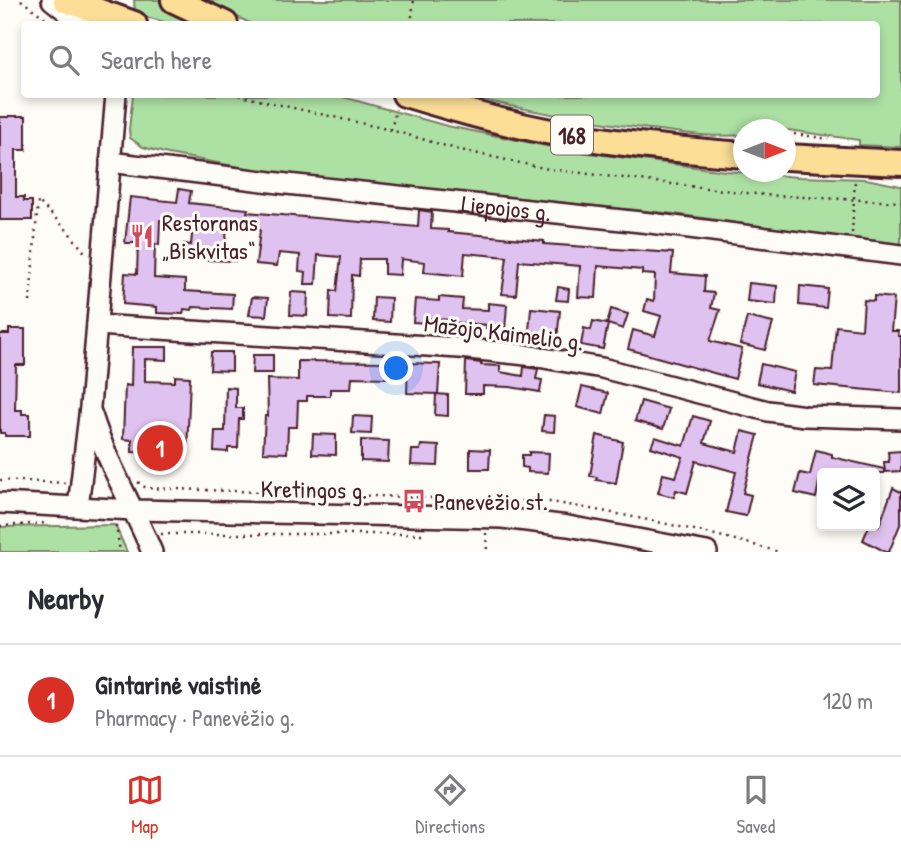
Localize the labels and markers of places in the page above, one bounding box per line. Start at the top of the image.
place label: Restoranas „Biskvitas“ [162,206,258,266]
restaurant icon: Restoranas „Biskvitas“ [128,222,156,250]
pin: 1 [137,422,183,474]
place label: Panevėžio st. [434,485,548,517]
bus stop icon: Panevėžio st. [400,487,428,515]

